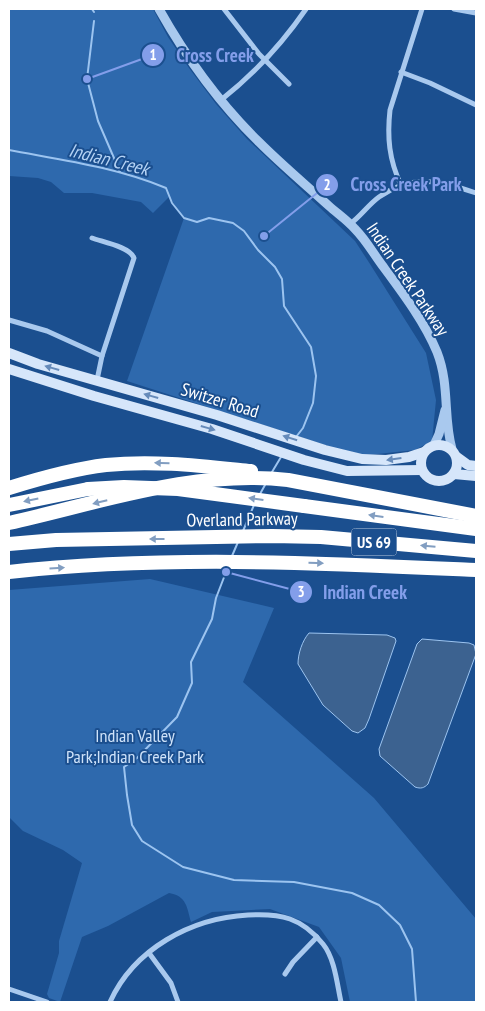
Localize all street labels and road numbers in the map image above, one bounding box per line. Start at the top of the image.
street label: Indian Creek Parkway [362,218,455,340]
street label: Switzer Road [178,377,262,423]
street label: Overland Parkway [186,507,298,531]
road number: US 69 [352,528,396,556]

